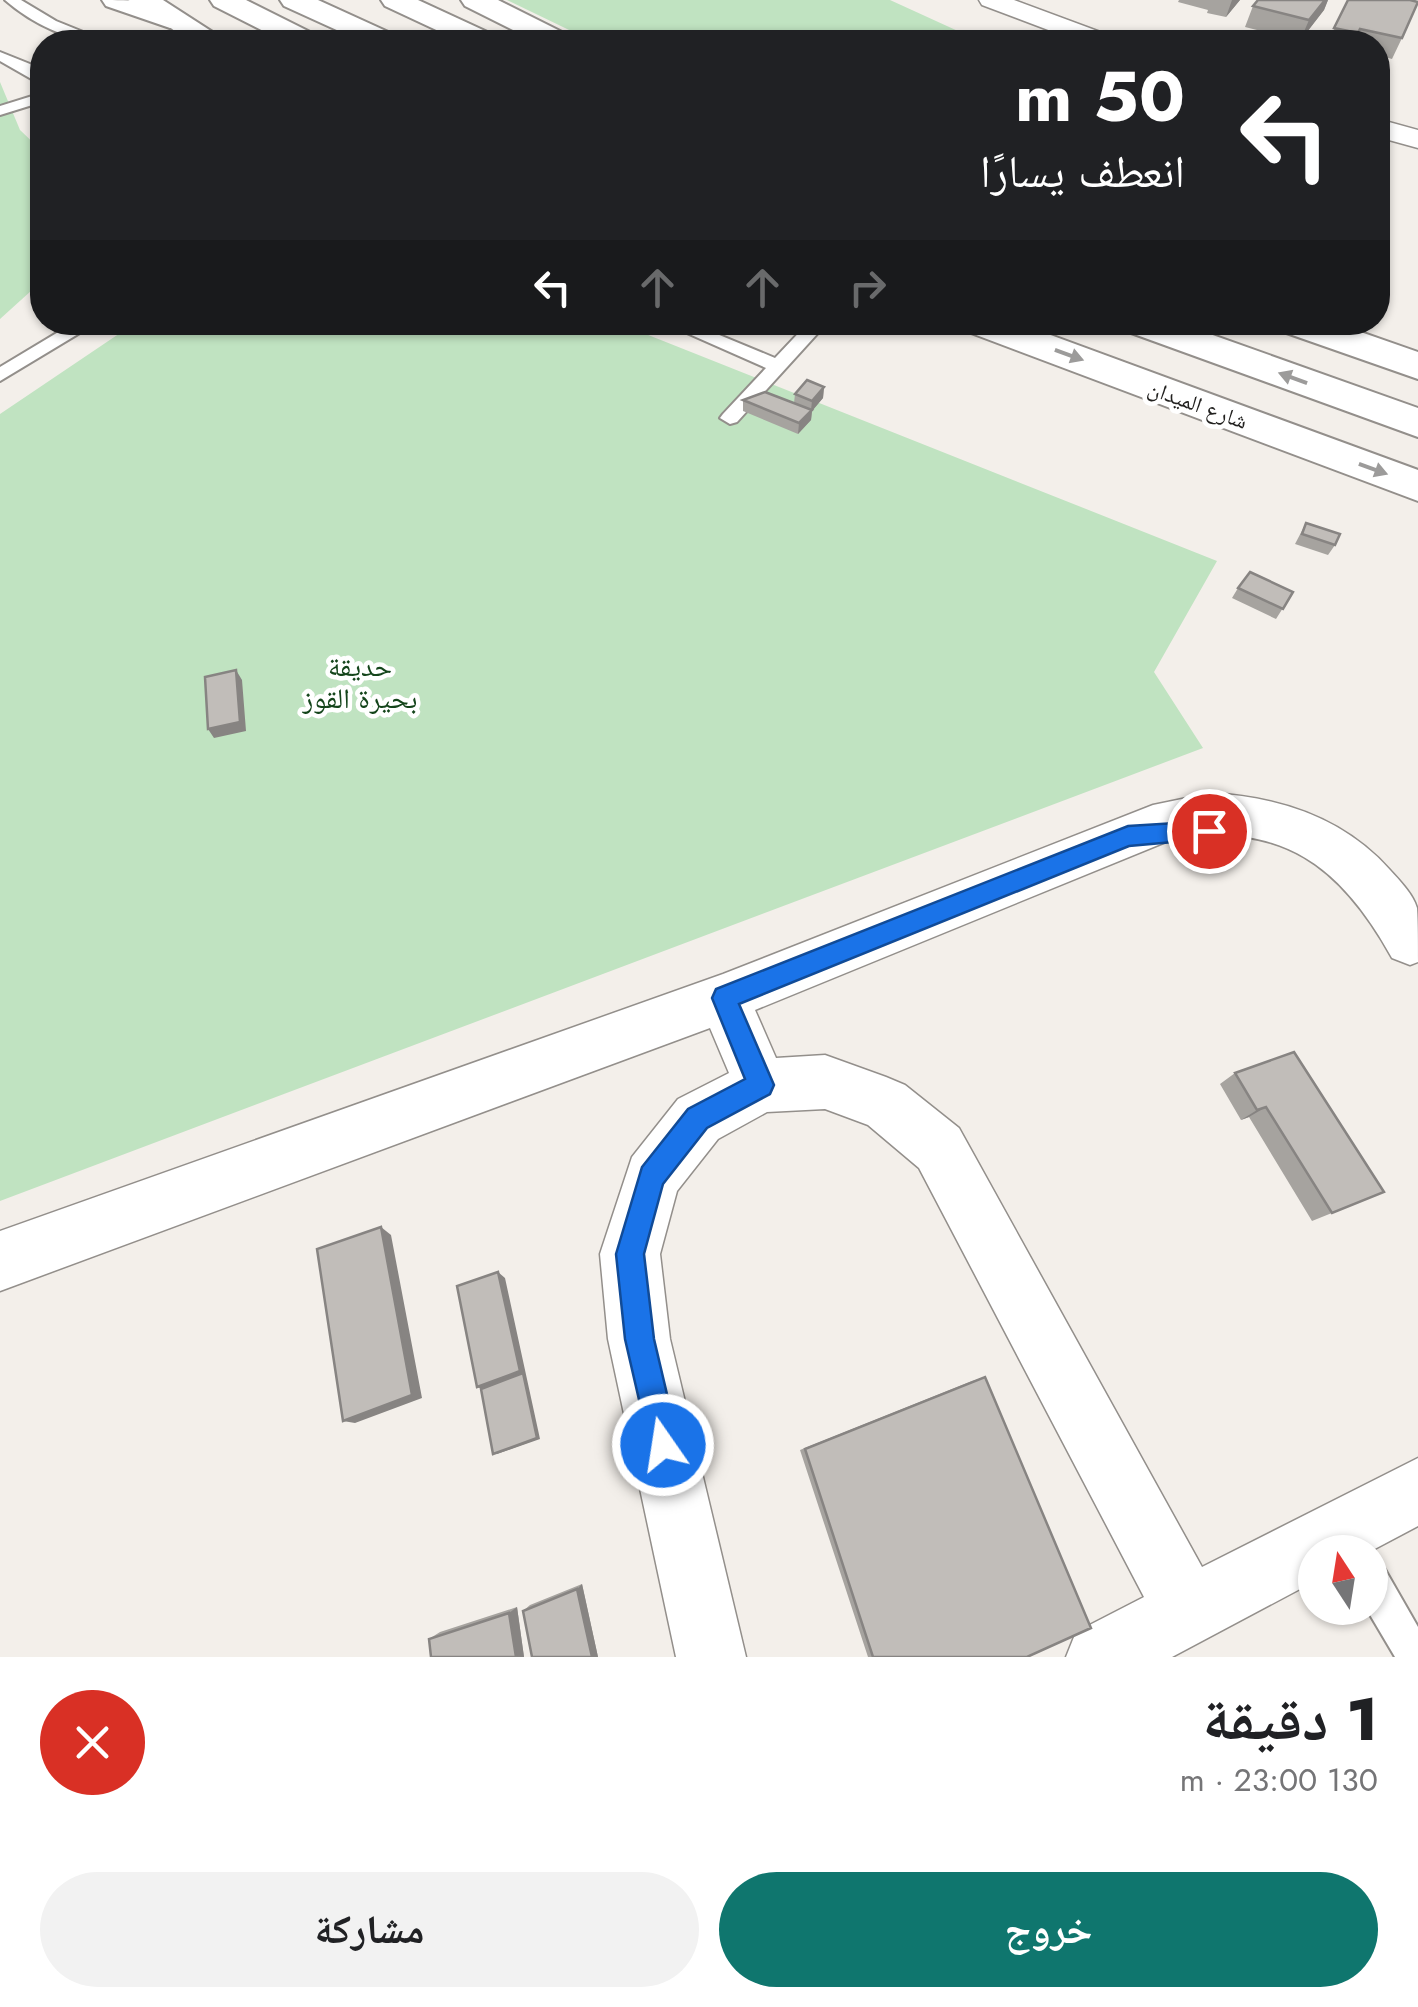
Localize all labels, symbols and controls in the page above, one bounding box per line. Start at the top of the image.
text: 50 m [1015,46,1185,147]
icon: left [1220,70,1350,200]
text: انعطف يسارًا [980,139,1185,204]
icon: left [525,260,580,315]
icon: ahead [630,260,685,315]
icon: ahead [735,260,790,315]
icon: right [840,260,895,315]
one-way arrow [1054,348,1084,364]
one-way arrow [1278,370,1308,385]
street label: شارع الميدان [1144,371,1252,437]
one-way arrow [1358,462,1388,477]
park label: حديقة بحيرة القوز [302,646,417,719]
pin [1167,789,1252,874]
icon: arrive [1182,804,1237,859]
position arrow [611,1393,715,1497]
north arrow [1298,1535,1388,1625]
map controls [1298,1535,1388,1625]
text: 1 دقيقة [1202,1676,1378,1763]
button: close [40,1690,145,1795]
text: 130 m · 23:00 [1180,1757,1378,1803]
button: مشاركة [40,1872,699,1987]
button: خروج [719,1872,1378,1987]

